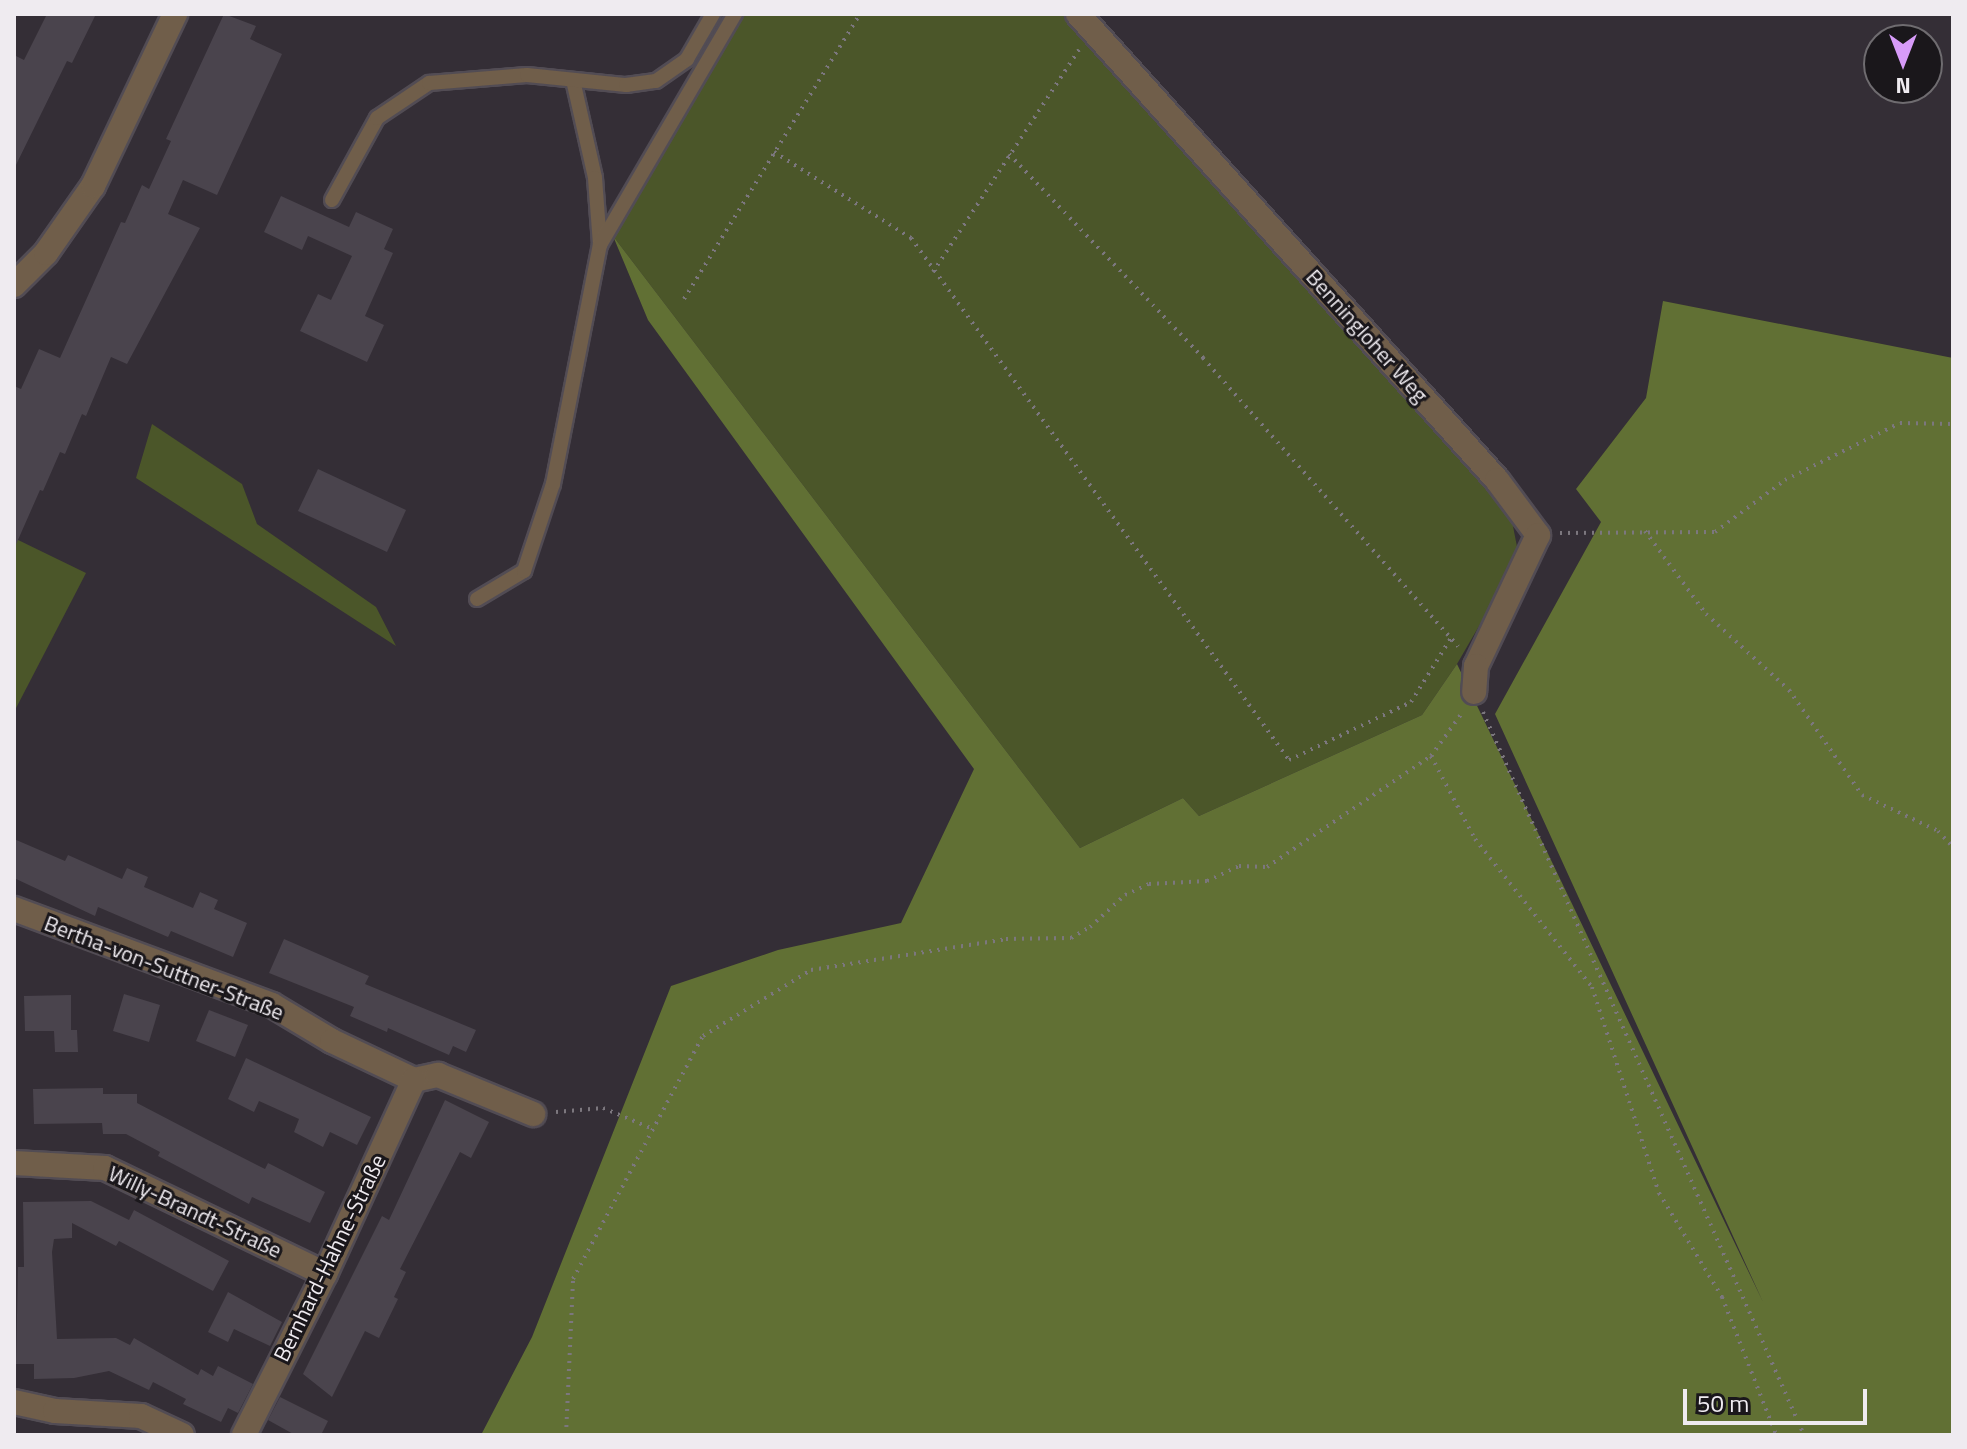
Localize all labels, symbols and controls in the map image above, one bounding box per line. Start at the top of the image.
north arrow [1863,24,1943,104]
text: N [1895,69,1911,103]
street label: Benningloher Weg [1300,264,1434,408]
street label: Bertha-von-Suttner-Straße [40,910,288,1026]
street label: Bernhard-Hahne-Straße [268,1150,392,1366]
street label: Willy-Brandt-Straße [104,1160,286,1264]
scale bar [1687,1373,1871,1423]
text: 50 m [1697,1385,1749,1421]

